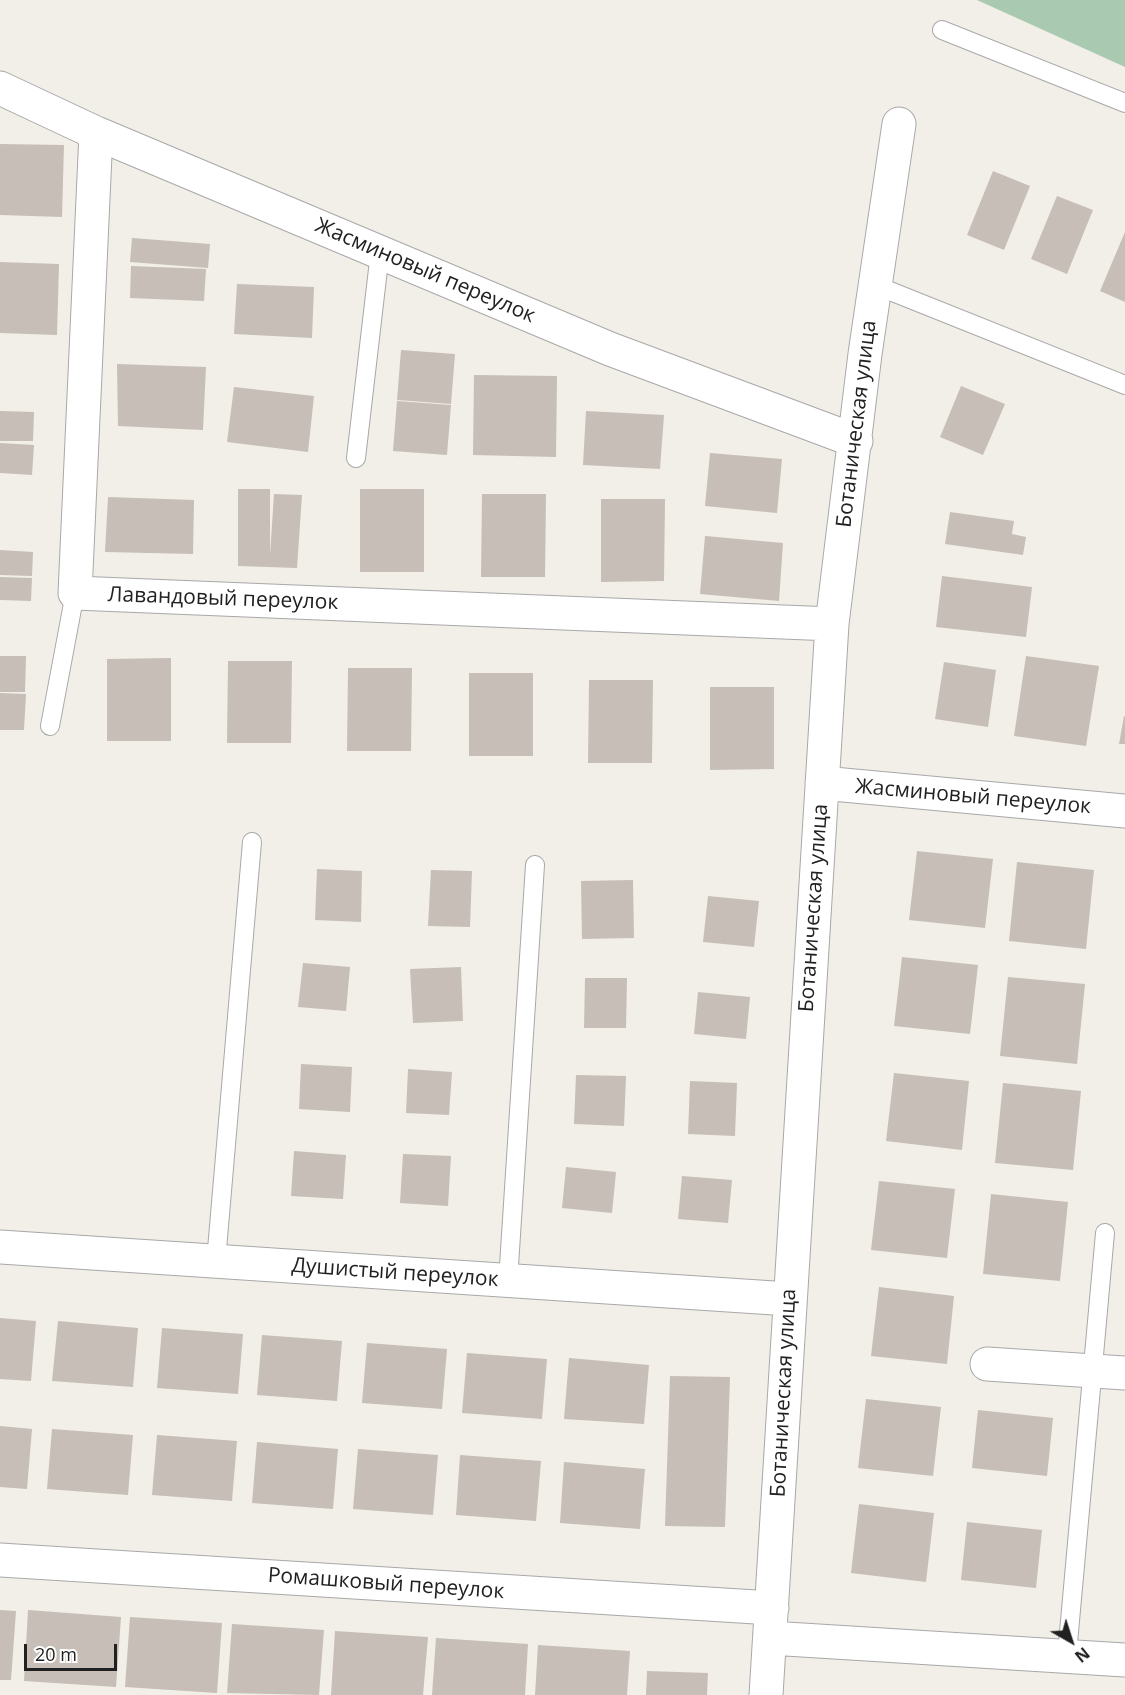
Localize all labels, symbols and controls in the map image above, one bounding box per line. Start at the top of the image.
street label: Жасминовый переулок [311,213,539,329]
street label: Ботаническая улица [832,319,882,529]
street label: Лавандовый переулок [107,582,339,616]
street label: Жасминовый переулок [854,774,1092,820]
street label: Ботаническая улица [794,803,834,1013]
street label: Душистый переулок [291,1253,499,1293]
street label: Ботаническая улица [766,1288,802,1498]
street label: Ромашковый переулок [267,1563,505,1605]
north arrow [1041,1611,1101,1671]
scale bar [27,1632,120,1670]
text: 20 m [35,1642,77,1666]
text: N [1070,1642,1094,1668]

